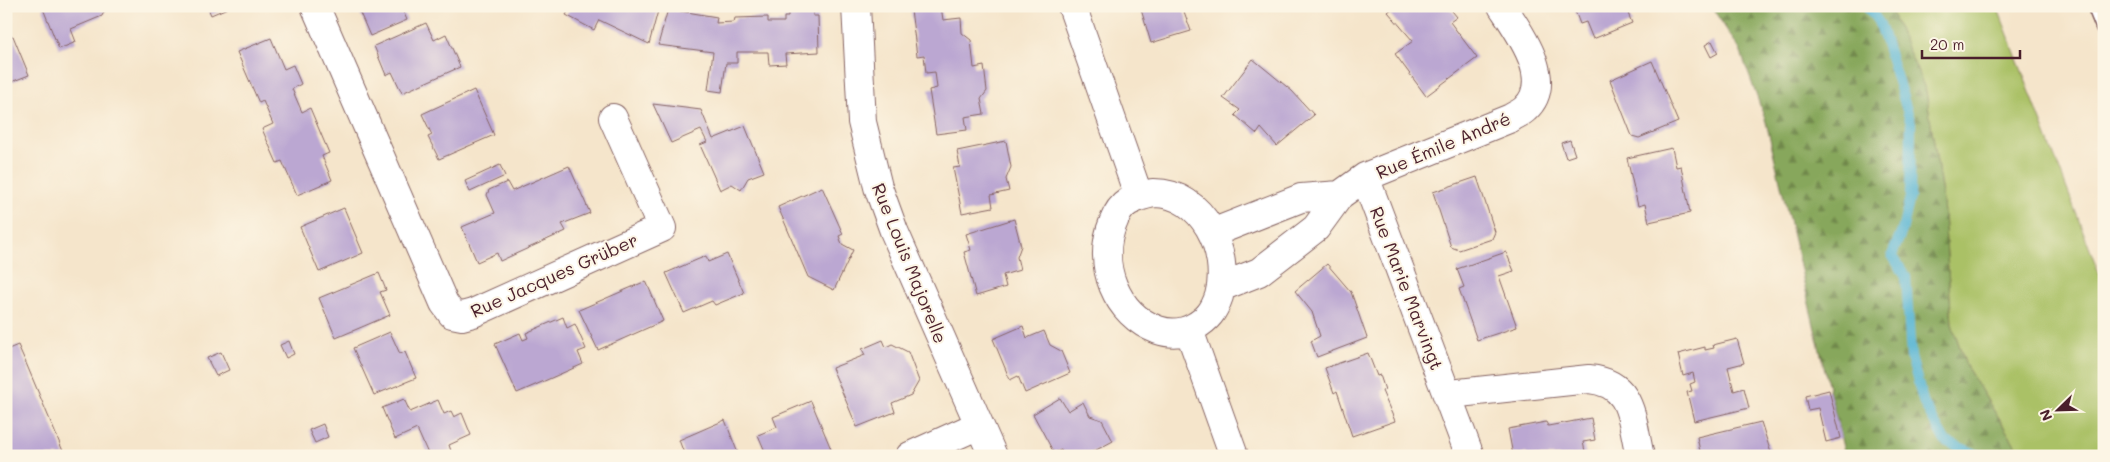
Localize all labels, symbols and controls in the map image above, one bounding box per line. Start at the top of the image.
scale bar [1922,28,2020,60]
text: 20 m [1930,34,1964,54]
street label: Rue Émile André [1372,106,1514,184]
street label: Rue Louis Majorelle [867,179,953,347]
street label: Rue Marie Marvingt [1365,203,1449,373]
street label: Rue Jacques Grüber [467,227,641,323]
north arrow [2032,384,2082,434]
text: N [2035,407,2056,424]

